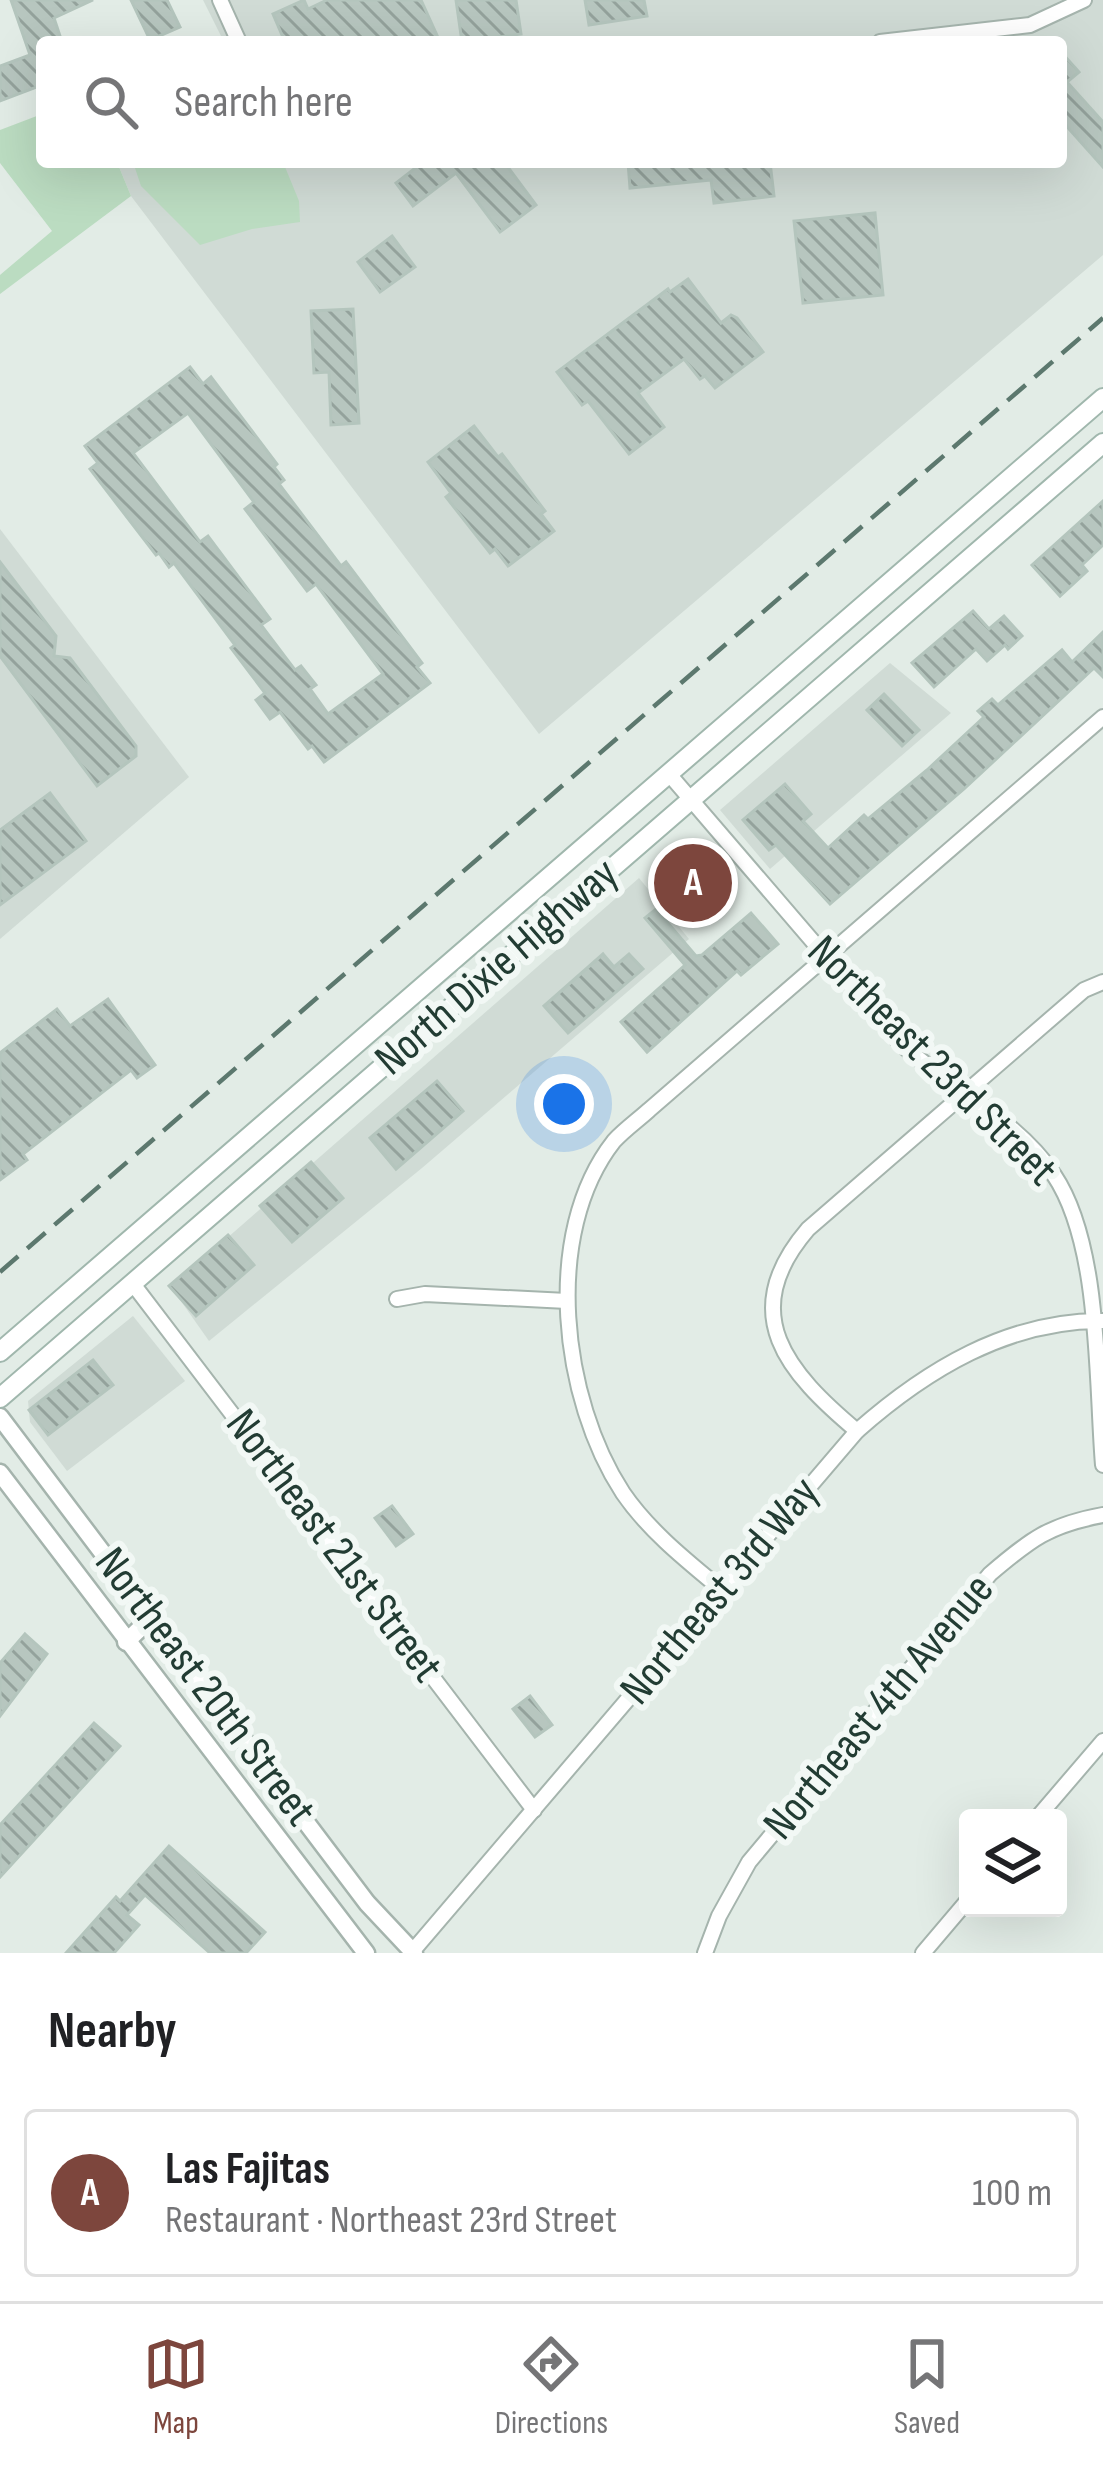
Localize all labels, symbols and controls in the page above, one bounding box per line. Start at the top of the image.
search box [36,36,1067,168]
icon: search [78,69,144,135]
text: Search here [174,75,353,130]
pin: A [654,838,732,928]
street label: North Dixie Highway [364,847,630,1087]
street label: Northeast 23rd Street [796,925,1068,1197]
your location [534,1074,594,1134]
street label: Northeast 21st Street [214,1399,454,1693]
street label: Northeast 3rd Way [609,1466,831,1716]
street label: Northeast 20th Street [82,1537,328,1837]
street label: Northeast 4th Avenue [752,1563,1006,1851]
map controls [959,1809,1067,1917]
button: layers [959,1809,1067,1917]
text: Nearby [48,2001,177,2062]
text: Las Fajitas [165,2142,330,2197]
text: A [81,2170,99,2217]
text: 100 m [972,2170,1052,2217]
text: Restaurant · Northeast 23rd Street [165,2197,617,2244]
tab: Map [143,2331,209,2443]
tab: Directions [495,2331,608,2443]
tab: Saved [894,2331,960,2443]

